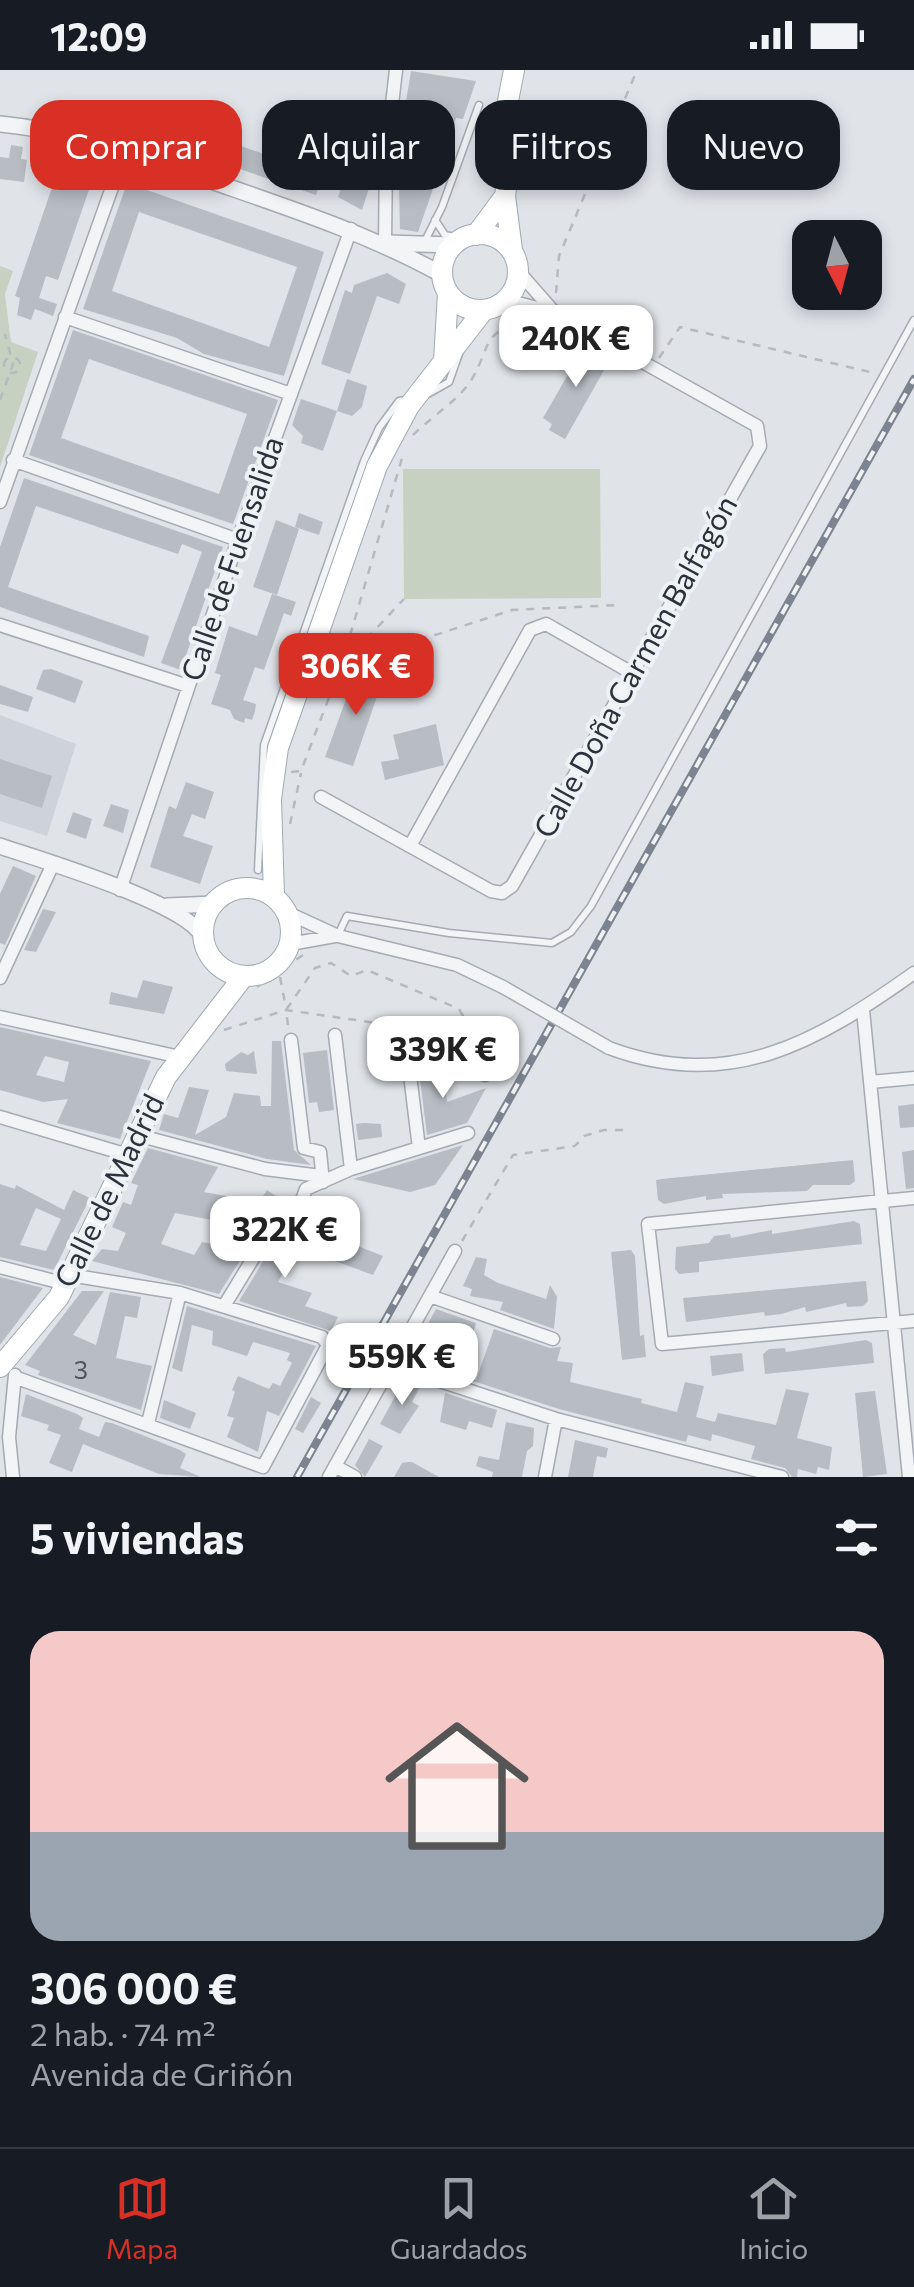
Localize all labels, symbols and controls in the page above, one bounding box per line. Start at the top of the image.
text: 12:09 [50,12,148,59]
chip: Comprar [30,100,242,190]
chip: Alquilar [262,100,455,190]
chip: Filtros [475,100,647,190]
chip: Nuevo [667,100,840,190]
north arrow [792,220,882,310]
map controls [792,220,882,310]
pin: 240K € [495,305,657,390]
text: 240K € [521,317,631,357]
street label: Calle de Fuensalida [171,431,290,685]
street label: Calle Doña Carmen Balfagón [524,488,744,843]
pin: 306K € [275,633,437,718]
text: 306K € [301,645,411,685]
pin: 339K € [362,1016,524,1101]
text: 339K € [389,1028,497,1068]
street label: Calle de Madrid [45,1087,171,1293]
pin: 322K € [204,1196,366,1281]
text: 322K € [232,1208,338,1248]
pin: 559K € [321,1323,483,1408]
text: 559K € [348,1335,456,1375]
house number: 3 [74,1354,88,1384]
icon: filters [829,1510,884,1565]
text: 5 viviendas [30,1511,244,1563]
icon: home [367,1696,547,1876]
text: 306 000 € [30,1961,238,2013]
text: 2 hab. · 74 m² [30,2013,216,2053]
text: Avenida de Griñón [30,2053,293,2093]
tab: Mapa [106,2171,178,2265]
tab: Guardados [390,2171,528,2265]
tab: Inicio [739,2171,808,2265]

